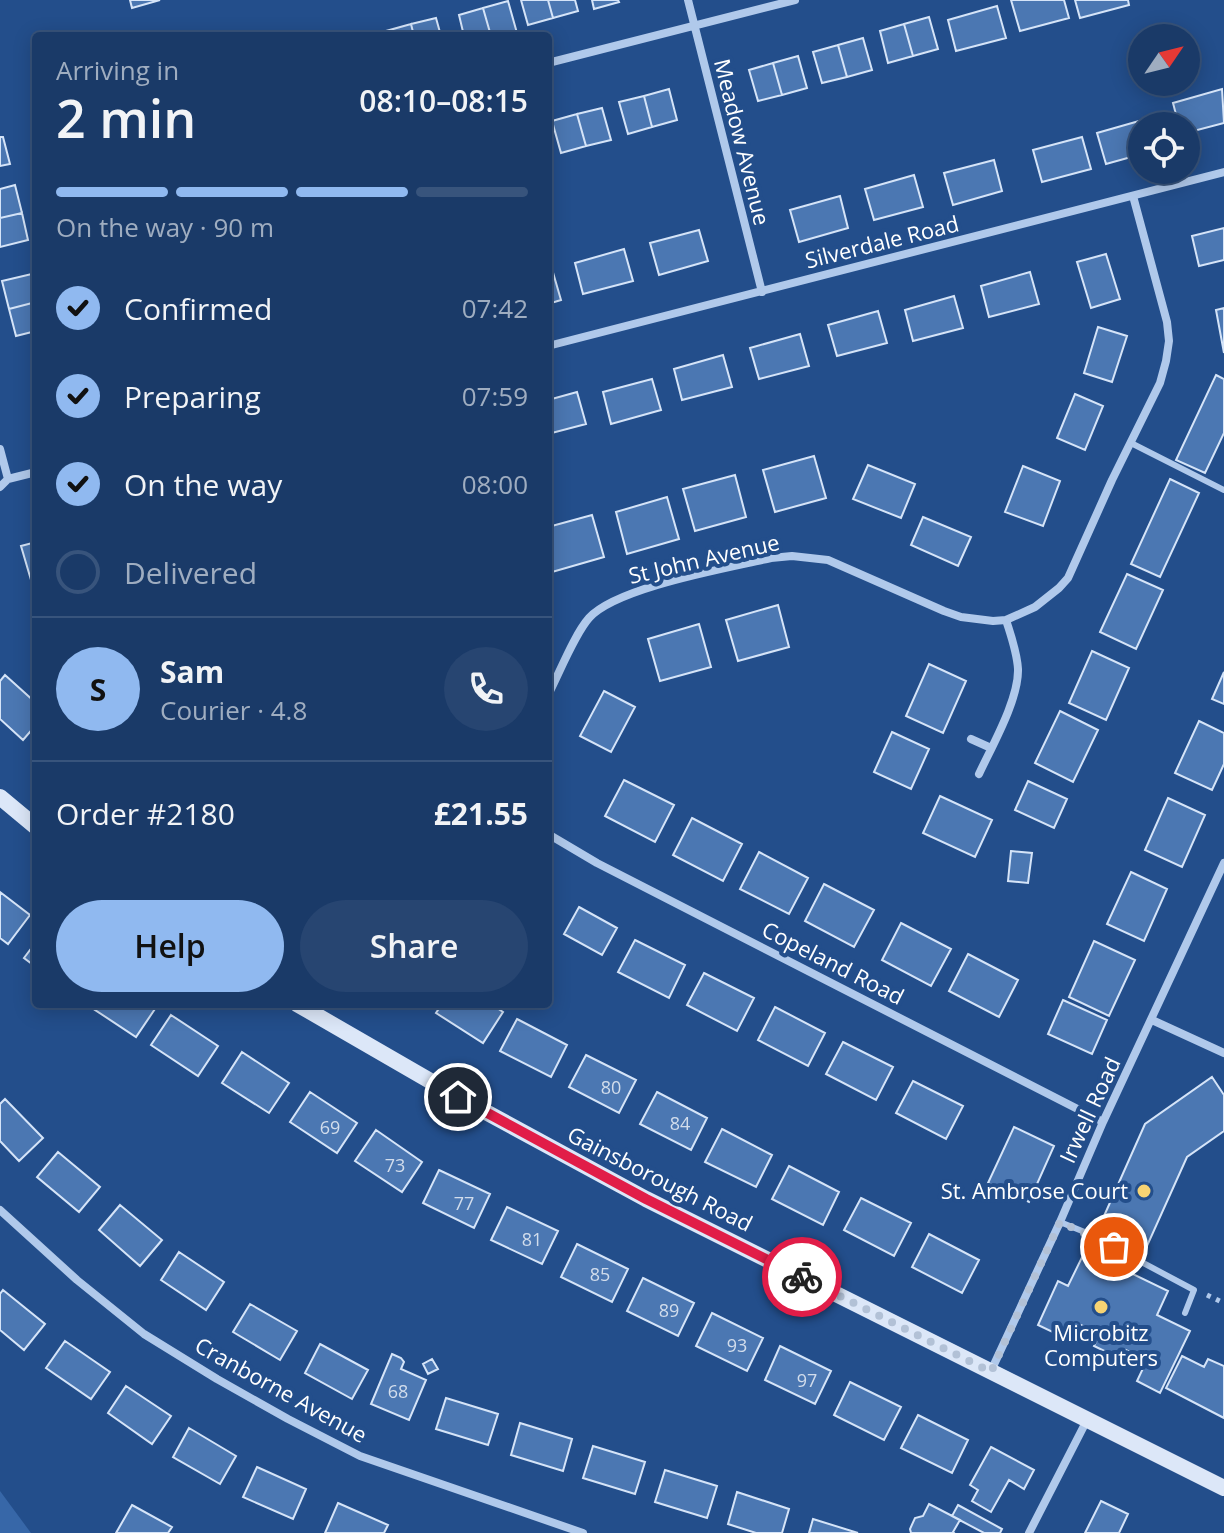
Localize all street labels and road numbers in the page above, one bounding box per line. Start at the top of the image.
street label: Meadow Avenue [708,55,778,228]
street label: Silverdale Road [802,207,962,275]
street label: St John Avenue [625,526,782,590]
street label: Copeland Road [757,913,910,1011]
street label: Irwell Road [1051,1052,1127,1168]
street label: Gainsborough Road [563,1118,758,1238]
street label: Cranborne Avenue [190,1329,373,1449]

